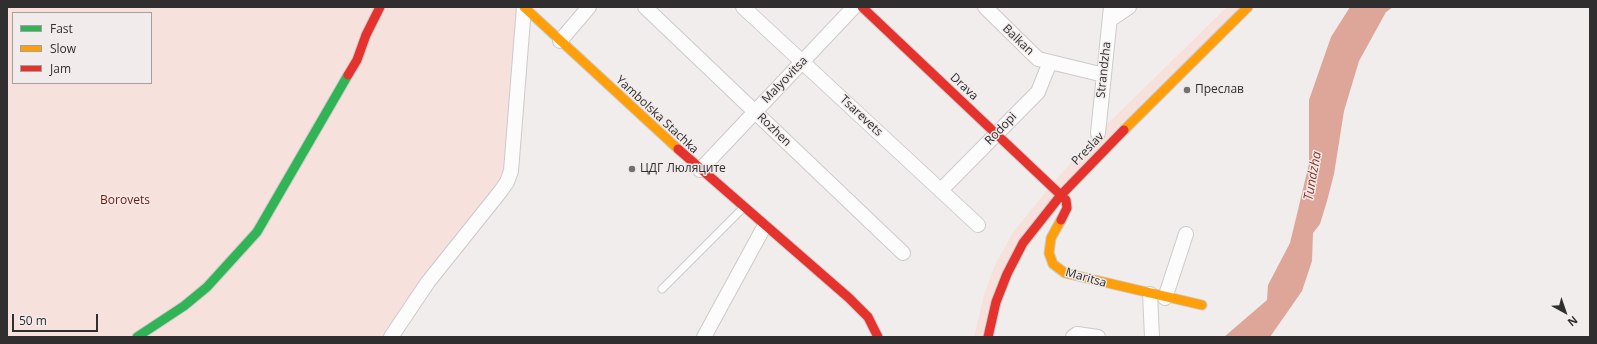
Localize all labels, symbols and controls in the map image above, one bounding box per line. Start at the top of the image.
legend [12,12,152,84]
text: Fast [50,20,73,37]
street label: Balkan [999,22,1037,58]
text: Slow [50,40,76,57]
street label: Strandzha [1094,41,1114,99]
street label: Malyovitsa [759,54,811,106]
text: Jam [50,60,71,77]
street label: Drava [947,71,981,103]
street label: Yambolska Stachka [613,73,701,157]
place label: Преслав [1195,83,1244,97]
marker: Преслав [1182,85,1192,95]
street label: Tsarevets [837,93,885,139]
street label: Rozhen [754,110,794,150]
street label: Rodopi [982,110,1020,148]
street label: Preslav [1069,130,1107,168]
water label: Tundzha [1301,150,1325,202]
place label: ЦДГ Люляците [640,162,726,176]
marker: ЦДГ Люляците [627,164,637,174]
park label: Borovets [100,194,150,208]
street label: Maritsa [1064,265,1108,291]
north arrow [1545,292,1585,332]
scale bar [14,306,100,332]
text: 50 m [19,312,47,329]
text: N [1565,313,1581,330]

